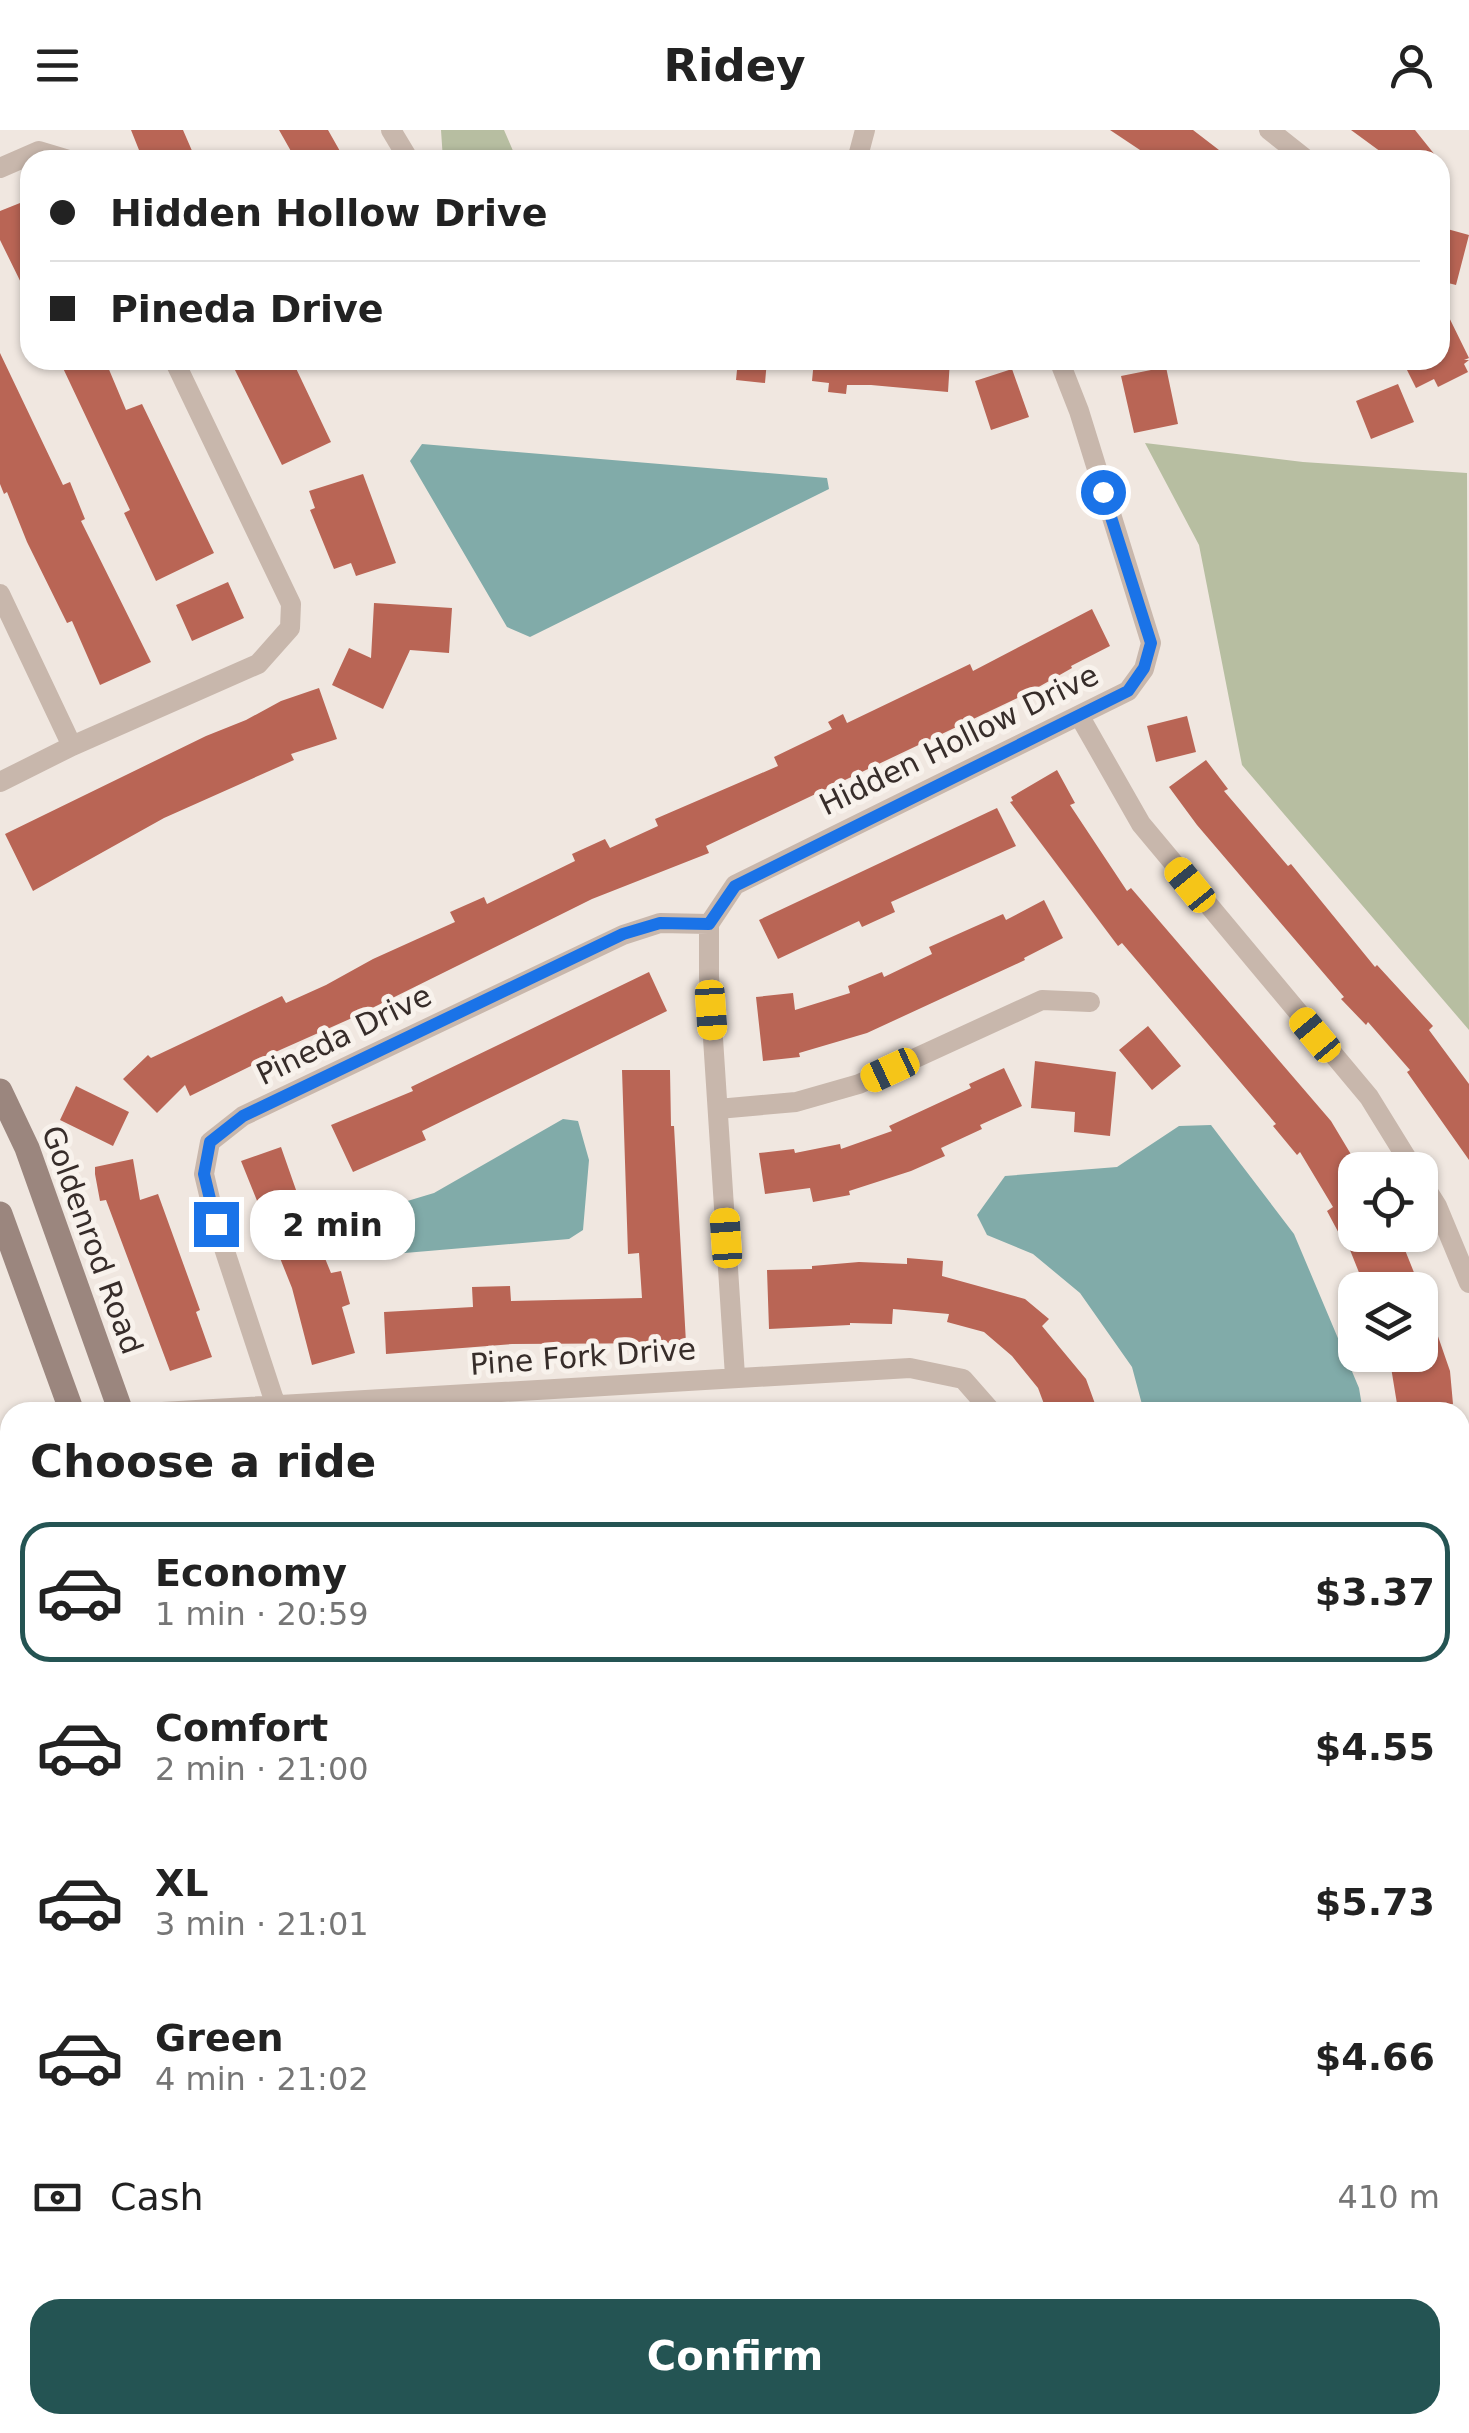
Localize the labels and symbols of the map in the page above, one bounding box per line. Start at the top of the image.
route start [1081,470,1126,515]
street label: Hidden Hollow Drive [814,657,1104,822]
car [1159,852,1221,918]
street label: Pineda Drive [251,977,437,1092]
car [694,979,728,1041]
car [1284,1002,1346,1068]
car [856,1044,924,1096]
street label: Goldenrod Road [35,1121,150,1359]
callout: 2 min [251,1189,416,1259]
route end [194,1202,239,1247]
car [709,1207,743,1269]
street label: Pine Fork Drive [469,1331,697,1382]

